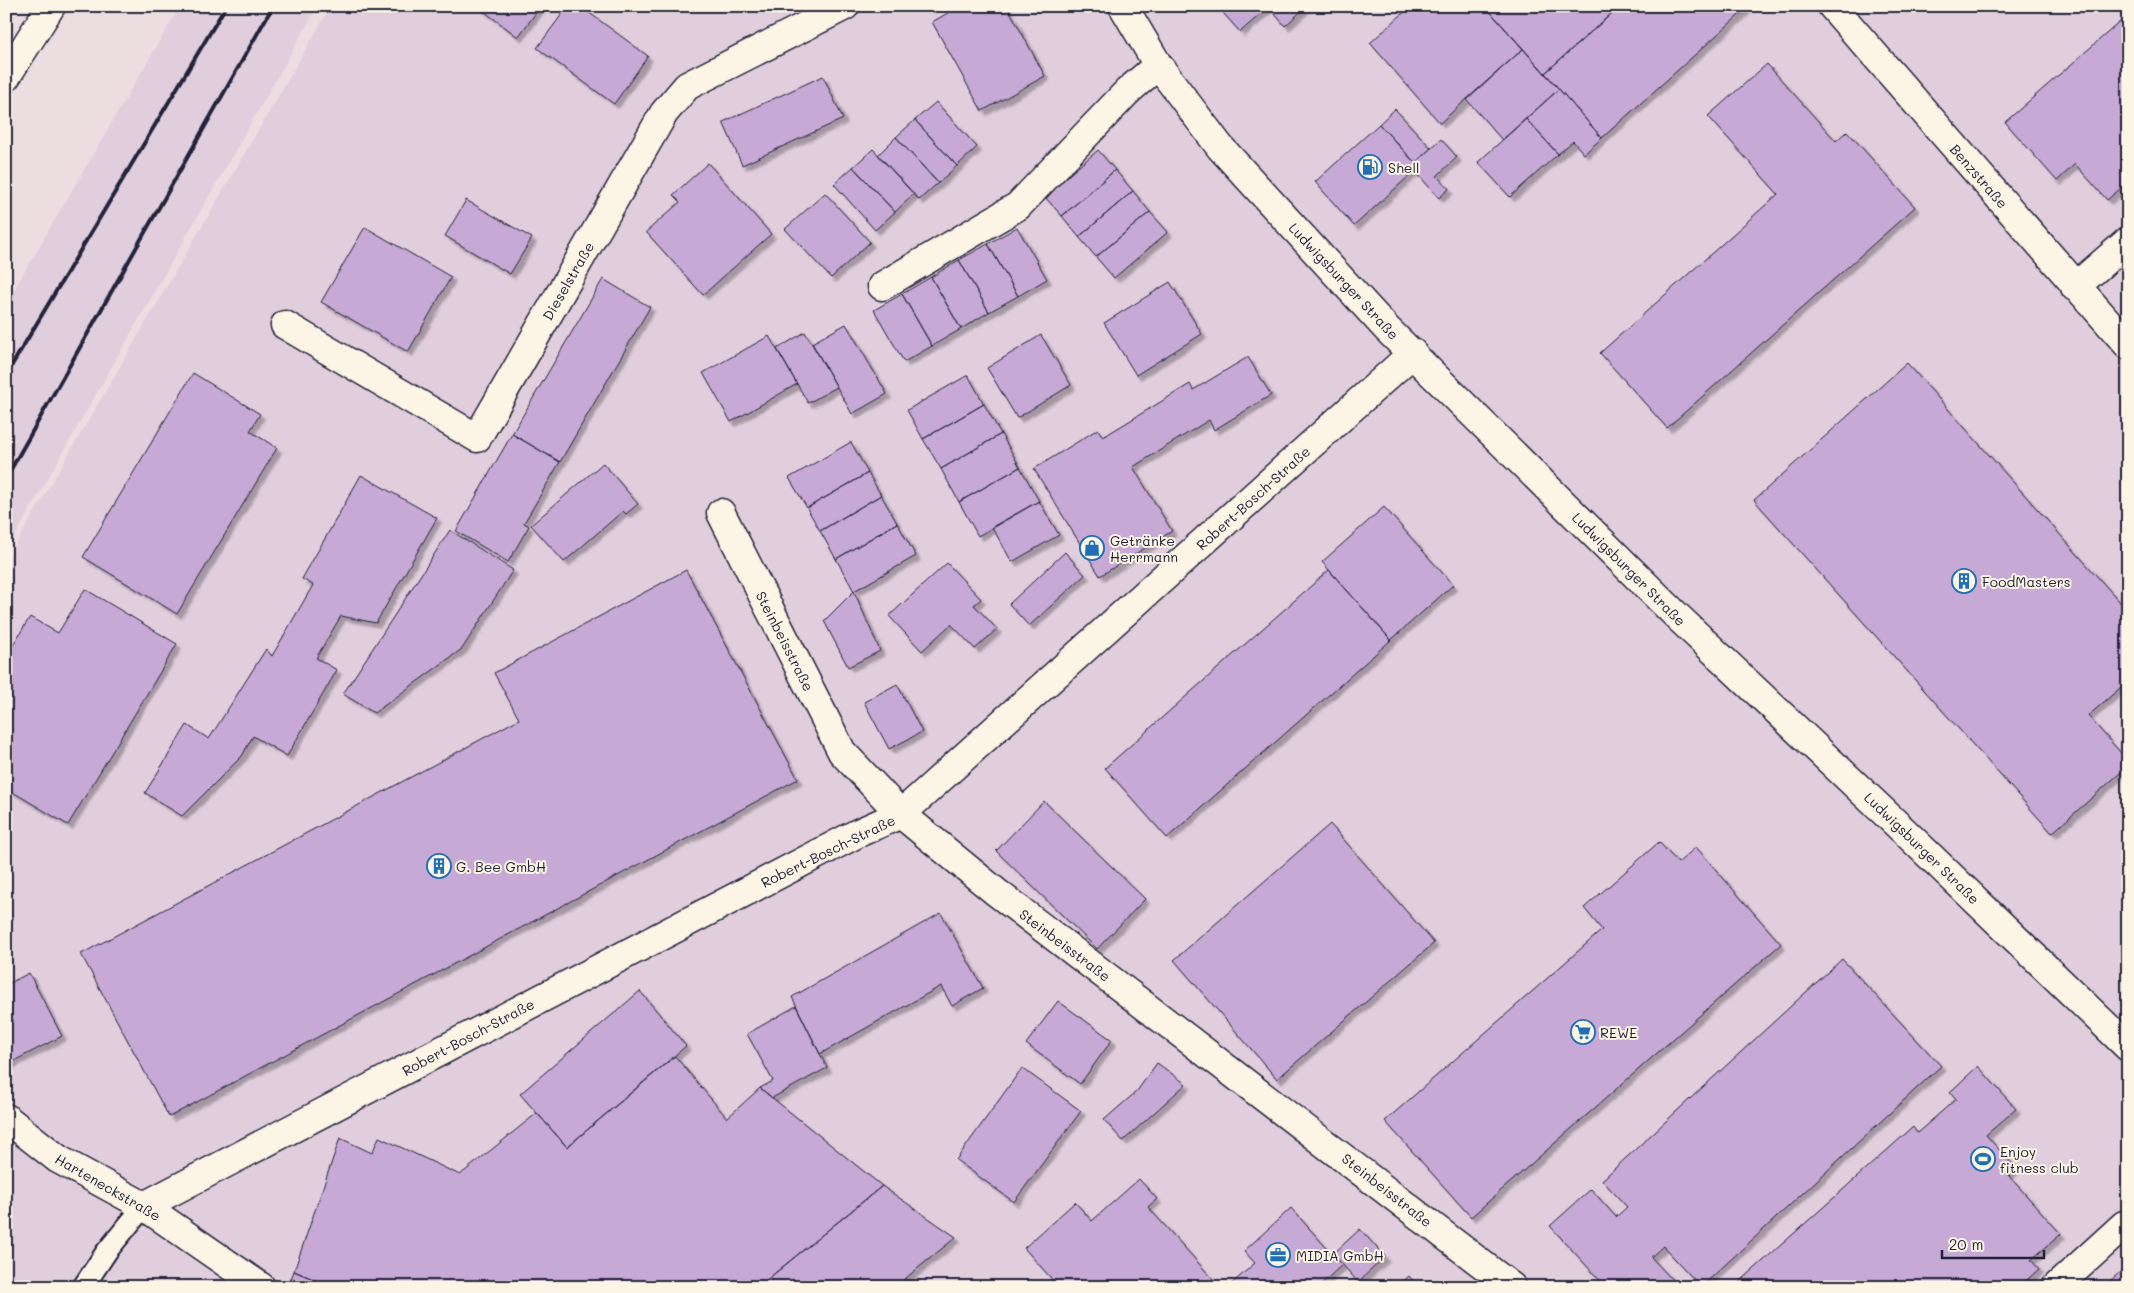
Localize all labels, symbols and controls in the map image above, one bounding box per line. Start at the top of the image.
street label: Benzstraße [1946,140,2012,212]
fuel station icon: Shell [1357,154,1383,180]
place label: Shell [1388,158,1419,177]
street label: Ludwigsburger Straße [1285,218,1403,344]
street label: Dieselstraße [538,238,598,324]
street label: Robert-Bosch-Straße [1192,442,1314,554]
street label: Ludwigsburger Straße [1568,508,1690,630]
place label: Getränke Herrmann [1110,531,1178,566]
shop icon: Getränke Herrmann [1079,535,1105,561]
building icon: FoodMasters [1951,568,1977,594]
place label: FoodMasters [1982,572,2071,591]
street label: Steinbeisstraße [752,588,818,694]
street label: Ludwigsburger Straße [1860,788,1984,908]
street label: Robert-Bosch-Straße [758,810,898,892]
building icon: G. Bee GmbH [426,853,452,879]
place label: G. Bee GmbH [456,857,546,876]
street label: Steinbeisstraße [1015,904,1115,986]
street label: Robert-Bosch-Straße [399,994,537,1080]
supermarket icon: REWE [1570,1019,1596,1045]
place label: REWE [1600,1023,1637,1042]
place label: Enjoy fitness club [2000,1142,2079,1177]
sports icon: Enjoy fitness club [1970,1146,1996,1172]
street label: Harteneckstraße [52,1149,164,1225]
street label: Steinbeisstraße [1338,1149,1436,1231]
scale bar [1942,1228,2044,1260]
text: 20 m [1949,1234,1983,1254]
office icon: MIDIA GmbH [1265,1242,1291,1268]
place label: MIDIA GmbH [1296,1246,1384,1265]

